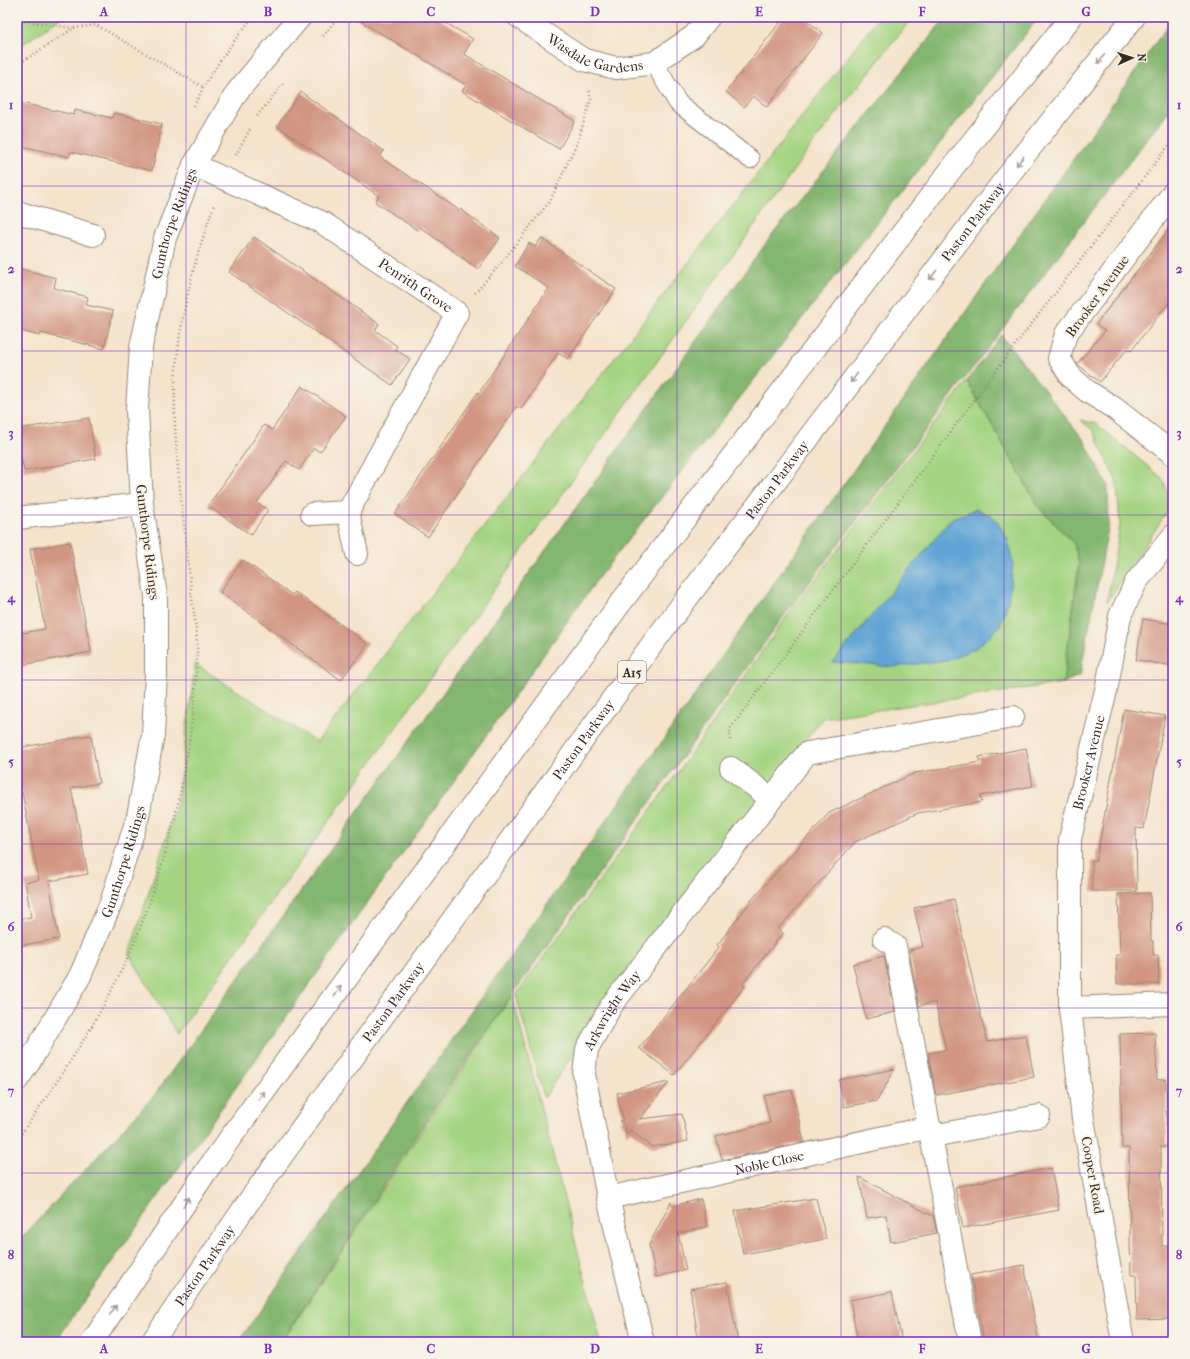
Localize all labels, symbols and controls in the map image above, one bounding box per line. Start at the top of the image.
text: A [99,4,109,19]
text: B [264,4,273,19]
text: C [427,4,436,19]
text: D [590,4,600,19]
text: E [755,4,763,19]
text: F [918,4,926,19]
text: G [1081,4,1091,19]
street label: Wasdale Gardens [543,30,644,77]
north arrow [1112,38,1152,78]
one-way arrow [1096,53,1105,64]
text: N [1135,53,1148,63]
text: 1 [9,97,14,112]
text: 1 [1177,97,1182,112]
one-way arrow [1016,155,1024,166]
street label: Gunthorpe Ridings [148,166,201,281]
street label: Paston Parkway [938,179,1009,265]
street label: Brooker Avenue [1062,252,1133,341]
street label: Penrith Grove [375,255,456,317]
text: 2 [8,261,15,276]
text: 2 [1176,261,1183,276]
one-way arrow [928,269,937,280]
one-way arrow [850,373,858,384]
text: 3 [8,425,14,441]
text: 3 [1176,425,1182,441]
street label: Paston Parkway [742,437,813,523]
street label: Gunthorpe Ridings [132,483,163,601]
text: 4 [6,590,16,606]
text: 4 [1174,590,1184,606]
road number: A15 [618,661,646,683]
street label: Paston Parkway [549,696,619,783]
street label: Brooker Avenue [1069,713,1109,812]
text: 5 [8,754,14,769]
text: 5 [1176,754,1182,769]
street label: Gunthorpe Ridings [98,805,149,920]
text: 6 [7,919,15,934]
text: 6 [1175,919,1183,934]
street label: Paston Parkway [359,958,429,1046]
street label: Arkwright Way [580,966,645,1054]
one-way arrow [334,985,342,996]
text: 7 [7,1083,15,1098]
text: 7 [1175,1083,1183,1098]
one-way arrow [257,1090,265,1101]
street label: Cooper Road [1077,1135,1108,1215]
street label: Noble Close [733,1147,806,1179]
one-way arrow [182,1197,190,1208]
street label: Paston Parkway [171,1221,239,1310]
text: 8 [8,1247,15,1262]
text: 8 [1176,1247,1183,1262]
one-way arrow [109,1304,117,1315]
text: A [99,1341,109,1356]
text: B [264,1341,273,1356]
text: C [427,1341,436,1356]
text: D [590,1341,600,1356]
text: E [755,1341,763,1356]
text: F [918,1341,926,1356]
text: G [1081,1341,1091,1356]

